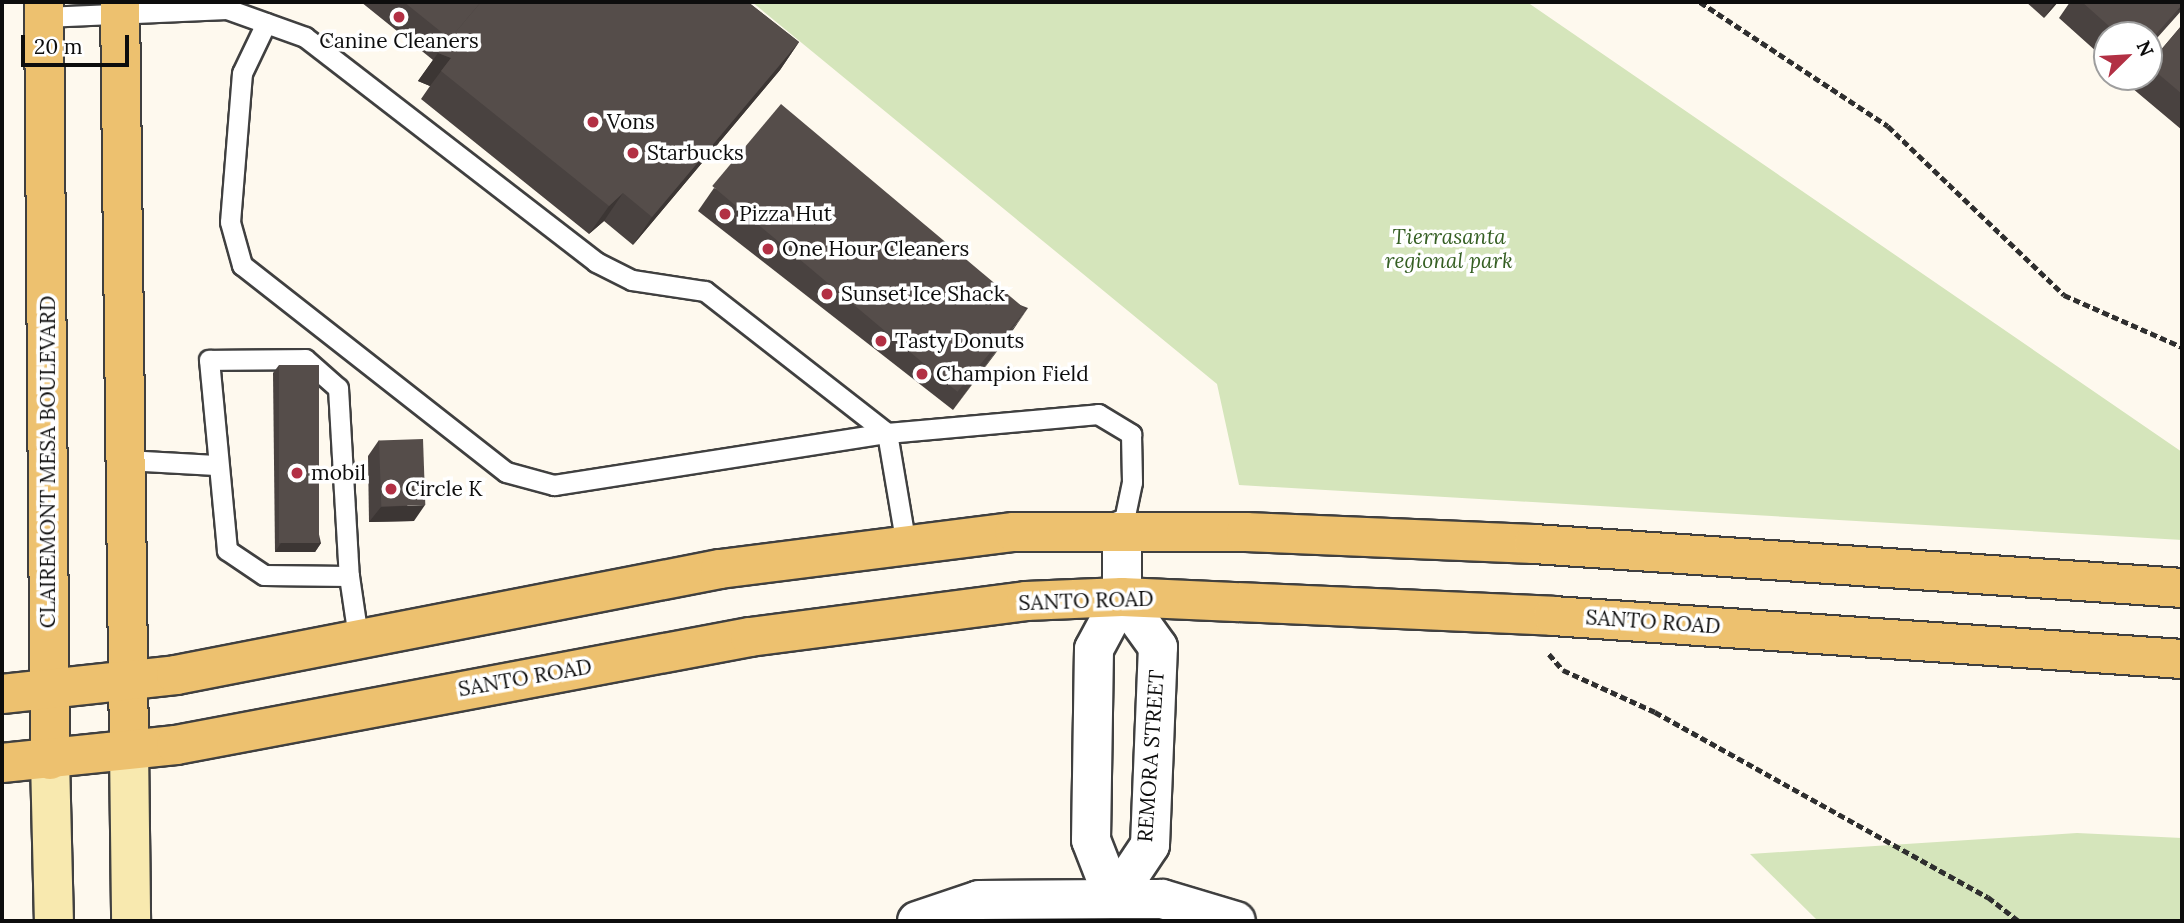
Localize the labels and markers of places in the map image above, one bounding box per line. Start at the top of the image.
marker: Canine Cleaners [391,9,407,25]
place label: Canine Cleaners [319,28,479,54]
place label: Vons [607,109,655,135]
marker: Vons [585,114,601,130]
place label: Starbucks [647,140,744,166]
marker: Starbucks [625,145,641,161]
place label: Pizza Hut [739,201,832,227]
marker: Pizza Hut [717,206,733,222]
place label: One Hour Cleaners [782,236,969,262]
marker: One Hour Cleaners [760,241,776,257]
place label: Sunset Ice Shack [841,281,1005,307]
marker: Sunset Ice Shack [819,286,835,302]
place label: Tasty Donuts [895,328,1024,354]
marker: Tasty Donuts [873,333,889,349]
place label: Champion Field [936,361,1089,387]
marker: Champion Field [914,366,930,382]
place label: mobil [311,460,366,486]
marker: mobil [289,465,305,481]
place label: Circle K [405,476,483,502]
marker: Circle K [383,481,399,497]

